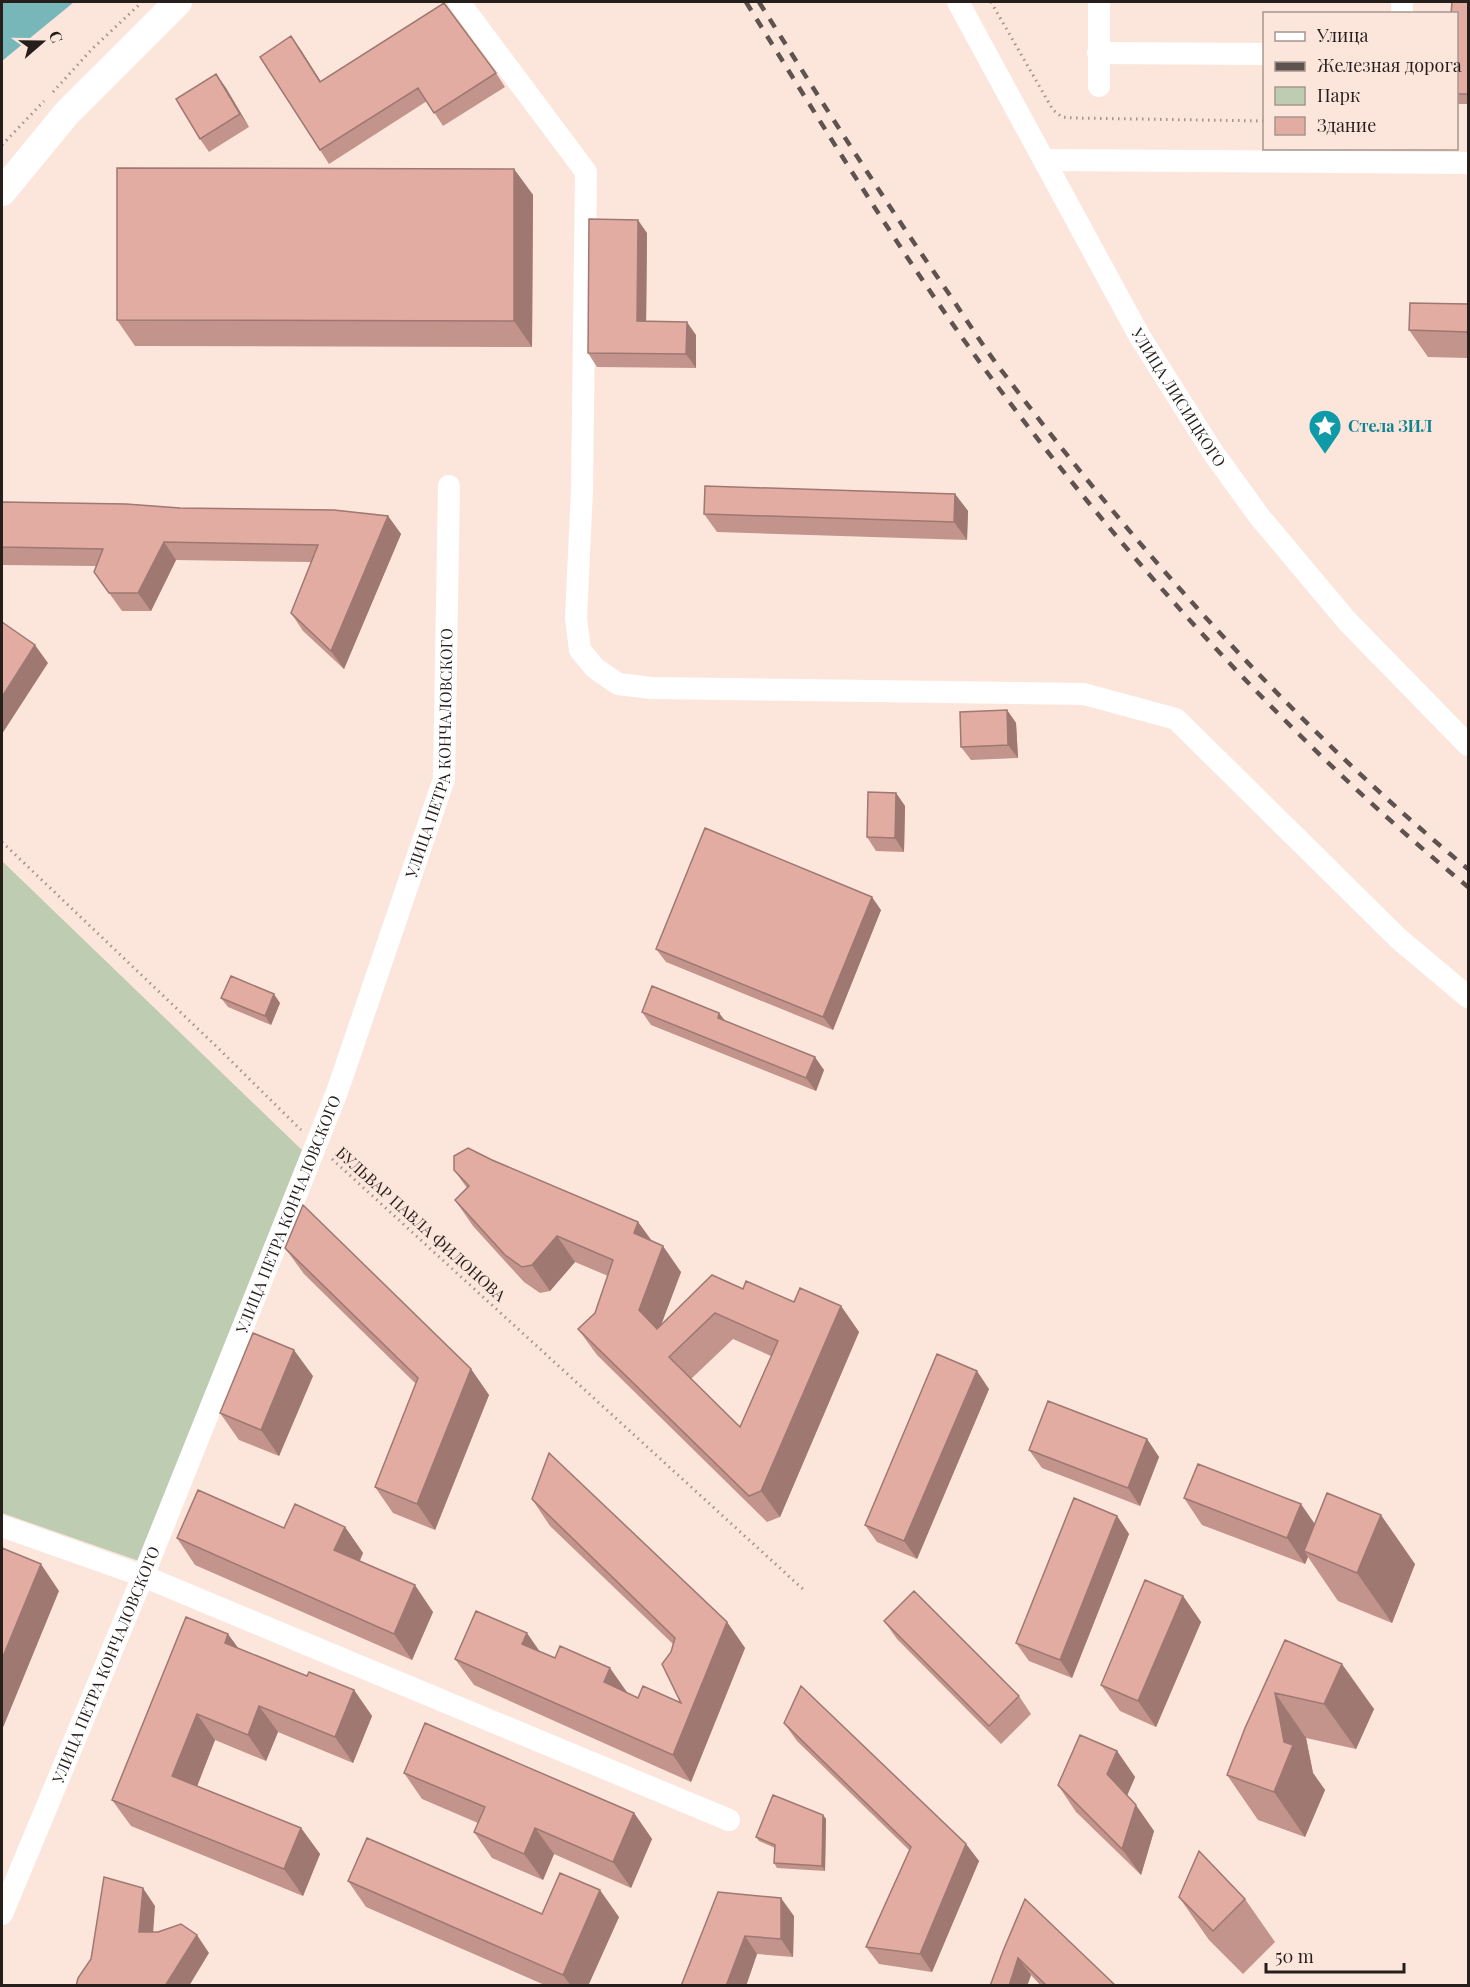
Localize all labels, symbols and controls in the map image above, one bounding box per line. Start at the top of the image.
north arrow [12,12,72,72]
legend [1263,12,1458,150]
text: Улица [1316,23,1368,47]
text: С [45,28,68,46]
text: Железная дорога [1317,53,1462,77]
text: Парк [1317,83,1360,107]
text: Здание [1317,113,1376,137]
street label: УЛИЦА ЛИСИЦКОГО [1127,323,1231,471]
place icon: Стела ЗИЛ [1307,408,1343,455]
place label: Стела ЗИЛ [1348,415,1433,436]
street label: УЛИЦА ПЕТРА КОНЧАЛОВСКОГО [400,628,457,882]
street label: УЛИЦА ПЕТРА КОНЧАЛОВСКОГО [230,1092,345,1337]
street label: БУЛЬВАР ПАВЛА ФИЛОНОВА [332,1142,511,1306]
street label: УЛИЦА ПЕТРА КОНЧАЛОВСКОГО [46,1543,164,1787]
scale bar [1266,1936,1404,1974]
text: 50 m [1275,1944,1314,1968]

